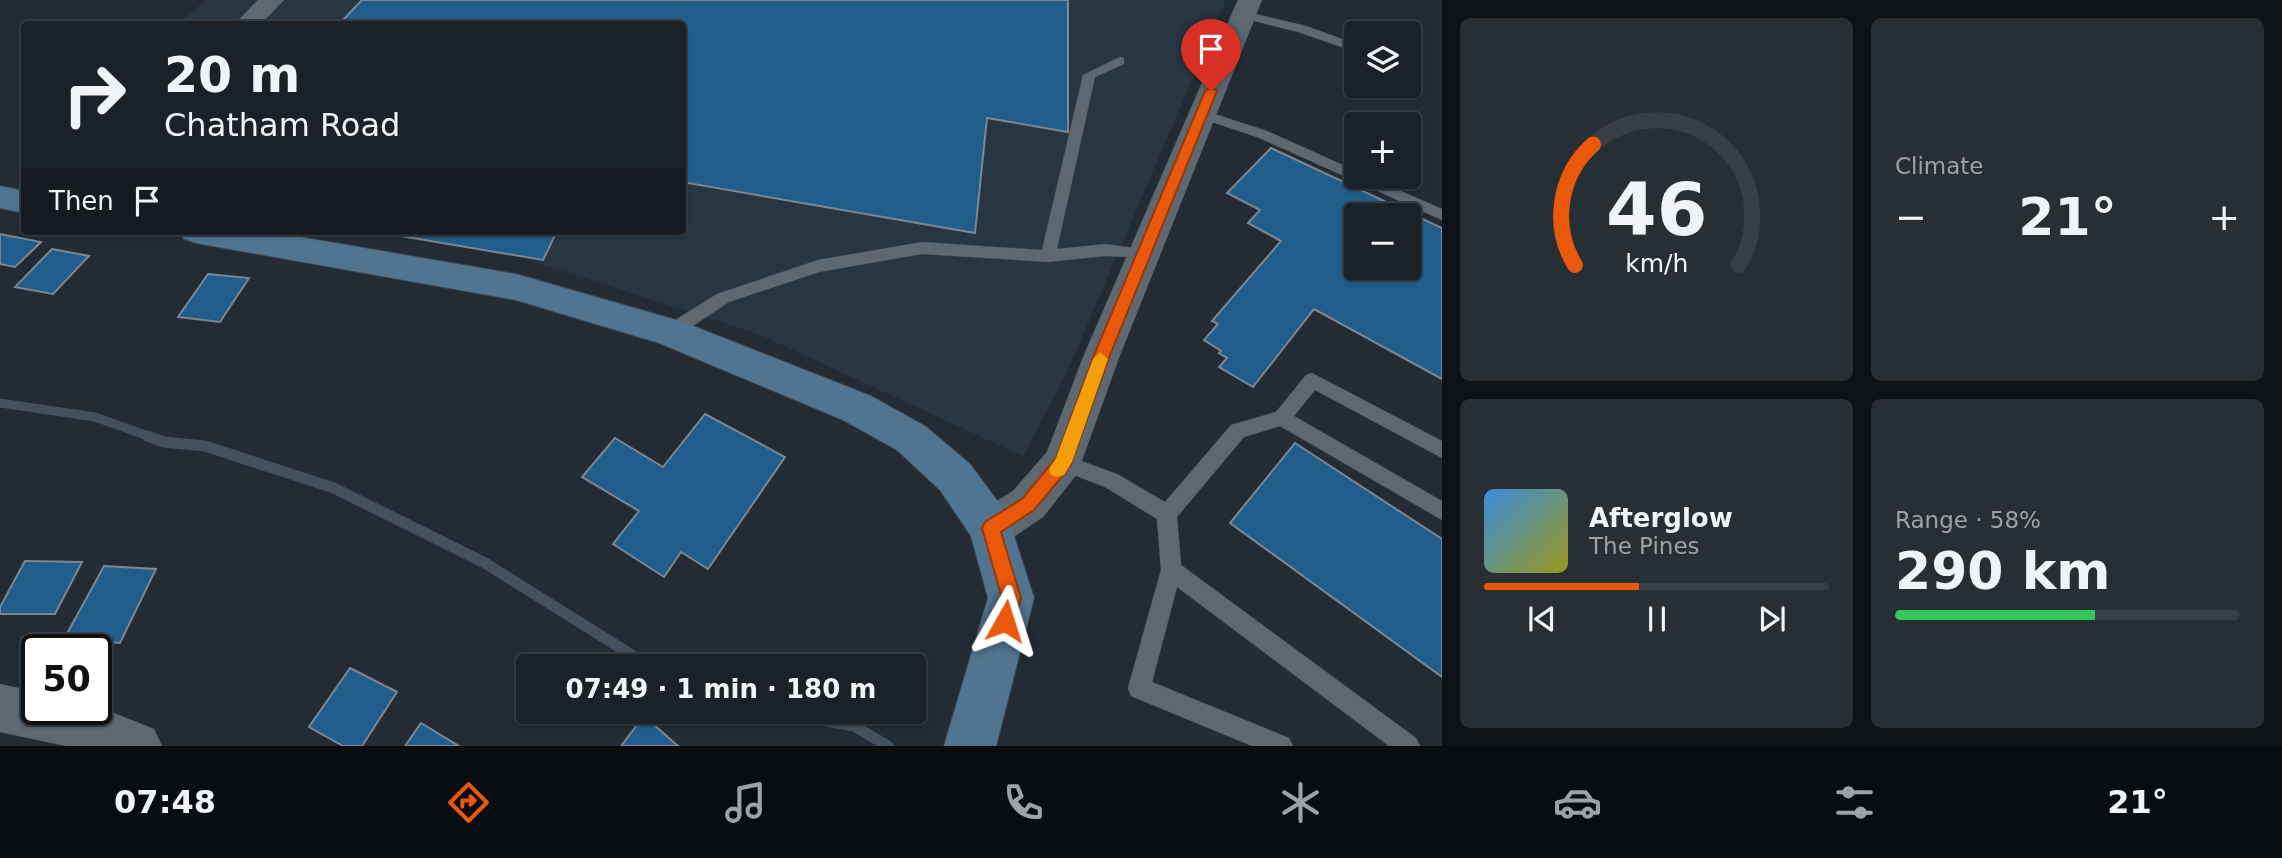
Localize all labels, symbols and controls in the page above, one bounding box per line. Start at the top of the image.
pin [1181,19,1241,91]
map controls [1344,21,1421,280]
button: layers [1344,21,1421,98]
icon: arrive [1192,30,1230,68]
text: 20 m [164,47,300,104]
icon: right [49,49,140,140]
text: Chatham Road [164,106,400,144]
button: + [1344,112,1421,189]
text: Climate [1895,153,1984,179]
text: 46 [1606,168,1707,253]
icon: arrive [128,182,166,220]
text: Then [49,186,114,216]
text: 21° [2018,187,2117,247]
text: − [1895,195,1927,239]
text: + [2208,195,2240,239]
button: − [1344,203,1421,280]
text: km/h [1625,249,1688,278]
text: Afterglow [1589,503,1733,533]
text: Range · 58% [1895,507,2041,533]
text: The Pines [1589,533,1700,559]
text: 290 km [1895,541,2110,601]
position arrow [968,584,1042,658]
icon: previous [1523,600,1561,638]
icon: pause [1638,600,1676,638]
icon: next [1753,600,1791,638]
speed limit sign: 50 [21,634,112,725]
text: 07:49 · 1 min · 180 m [566,674,876,704]
icon: directions [444,778,493,827]
icon: music [721,778,770,827]
icon: phone [999,778,1048,827]
icon: climate [1276,778,1325,827]
icon: car [1553,778,1602,827]
icon: filters [1830,778,1879,827]
text: 07:48 [114,783,216,821]
text: 21° [2107,783,2168,821]

